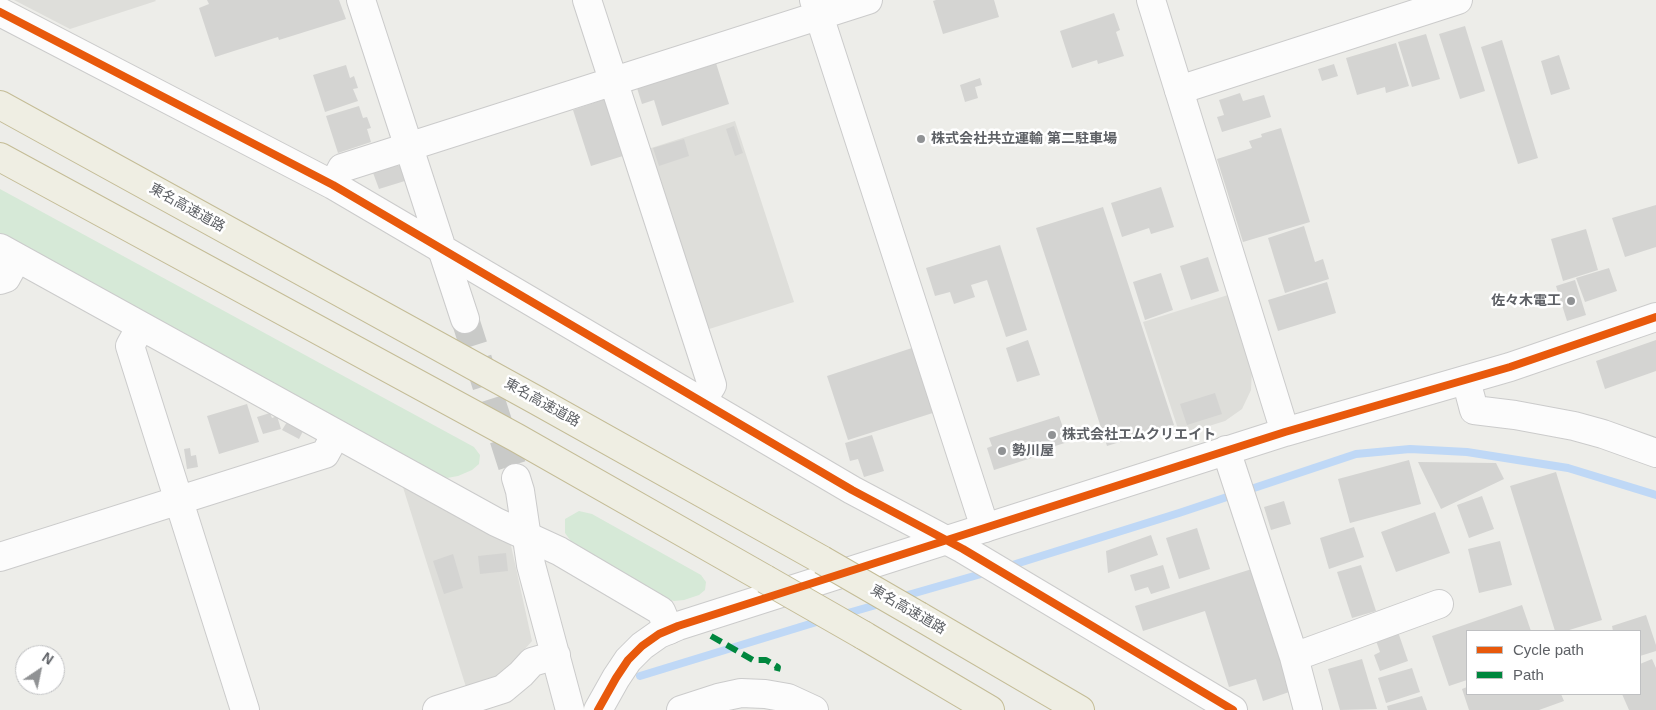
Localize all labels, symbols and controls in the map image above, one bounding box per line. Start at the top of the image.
place label: 株式会社共立運輸 第二駐車場 [931,131,1117,147]
marker: 株式会社共立運輸 第二駐車場 [915,133,927,145]
street label: 東名高速道路 [146,180,228,236]
place label: 佐々木電工 [1491,293,1561,309]
marker: 佐々木電工 [1565,295,1577,307]
street label: 東名高速道路 [501,375,583,431]
place label: 株式会社エムクリエイト [1062,427,1216,443]
marker: 株式会社エムクリエイト [1046,429,1058,441]
place label: 勢川屋 [1012,443,1054,459]
marker: 勢川屋 [996,445,1008,457]
street label: 東名高速道路 [867,582,949,638]
legend [1466,630,1641,695]
text: Cycle path [1513,641,1584,658]
north arrow [15,645,65,695]
text: N [39,649,56,668]
text: Path [1513,666,1544,683]

